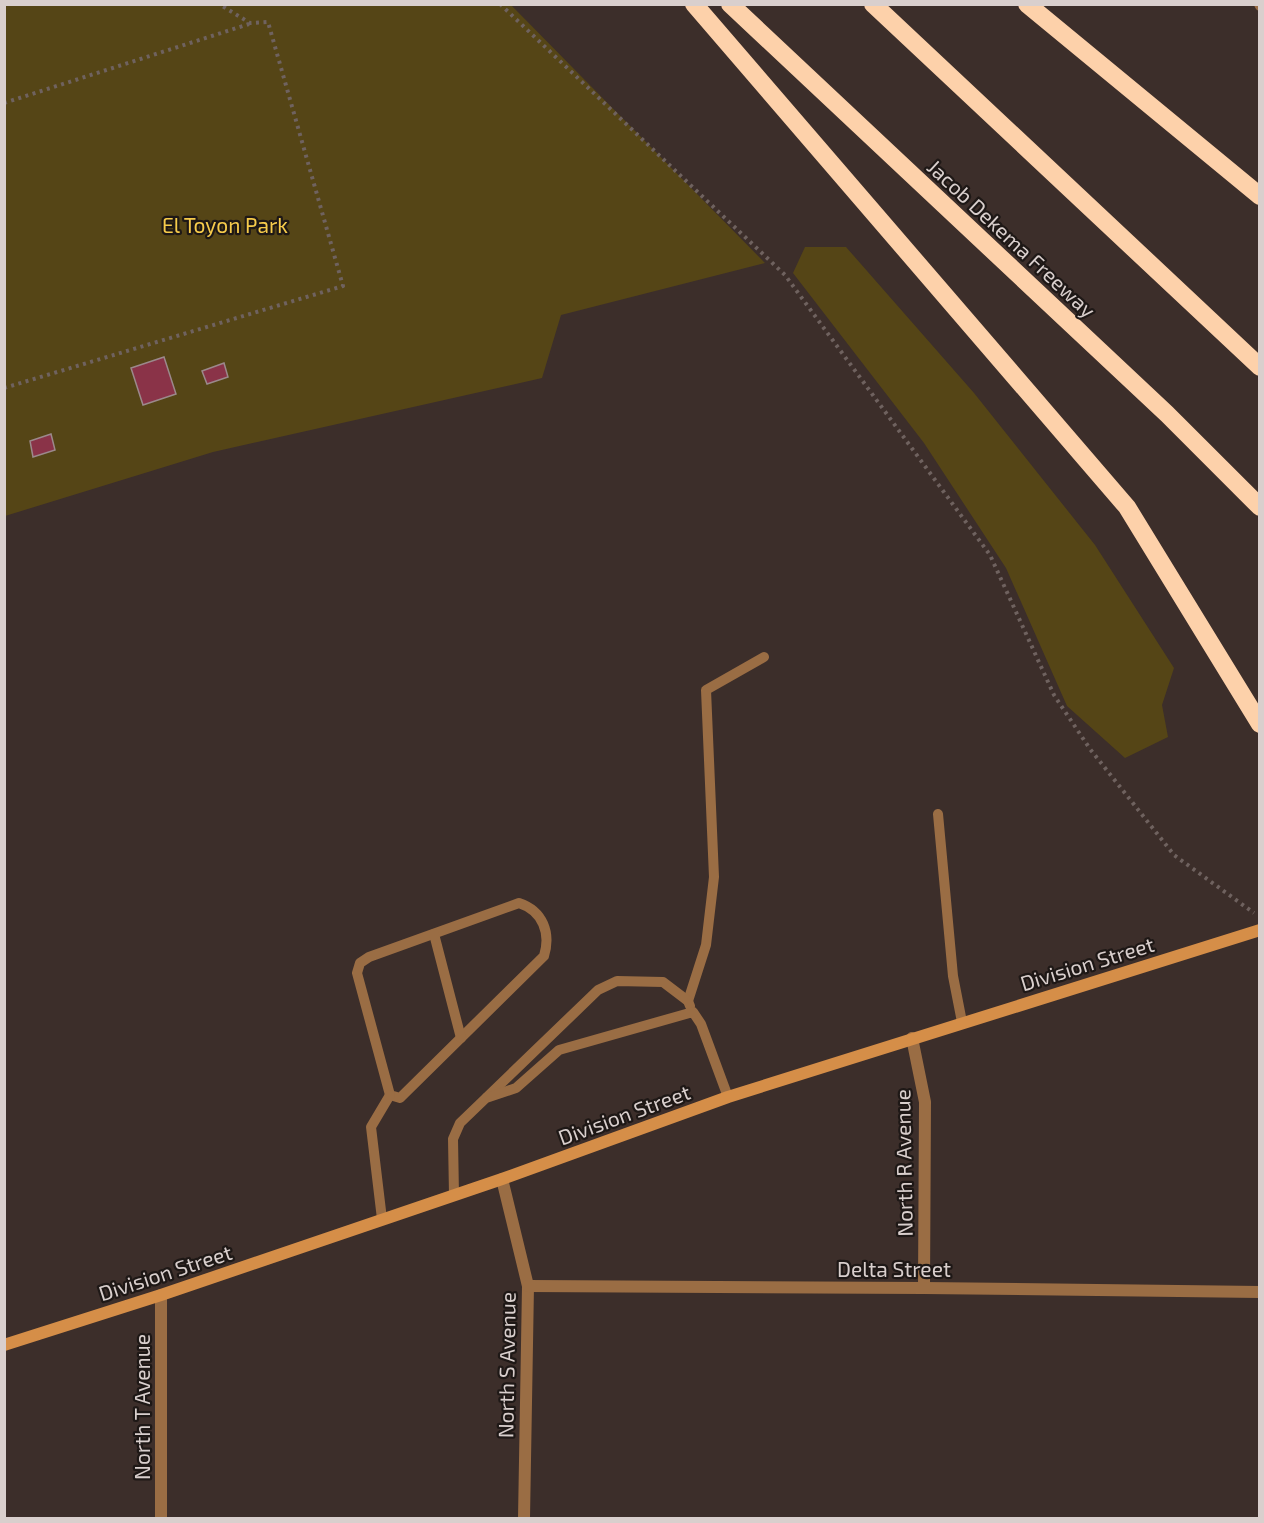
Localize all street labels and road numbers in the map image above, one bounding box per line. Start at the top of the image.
street label: Jacob Dekema Freeway [923,154,1101,322]
street label: Division Street [1017,931,1157,995]
street label: Division Street [555,1079,693,1149]
street label: North R Avenue [889,1089,917,1237]
street label: Division Street [95,1239,235,1305]
street label: Delta Street [837,1256,951,1281]
street label: North S Avenue [492,1292,520,1438]
street label: North T Avenue [129,1334,154,1480]

